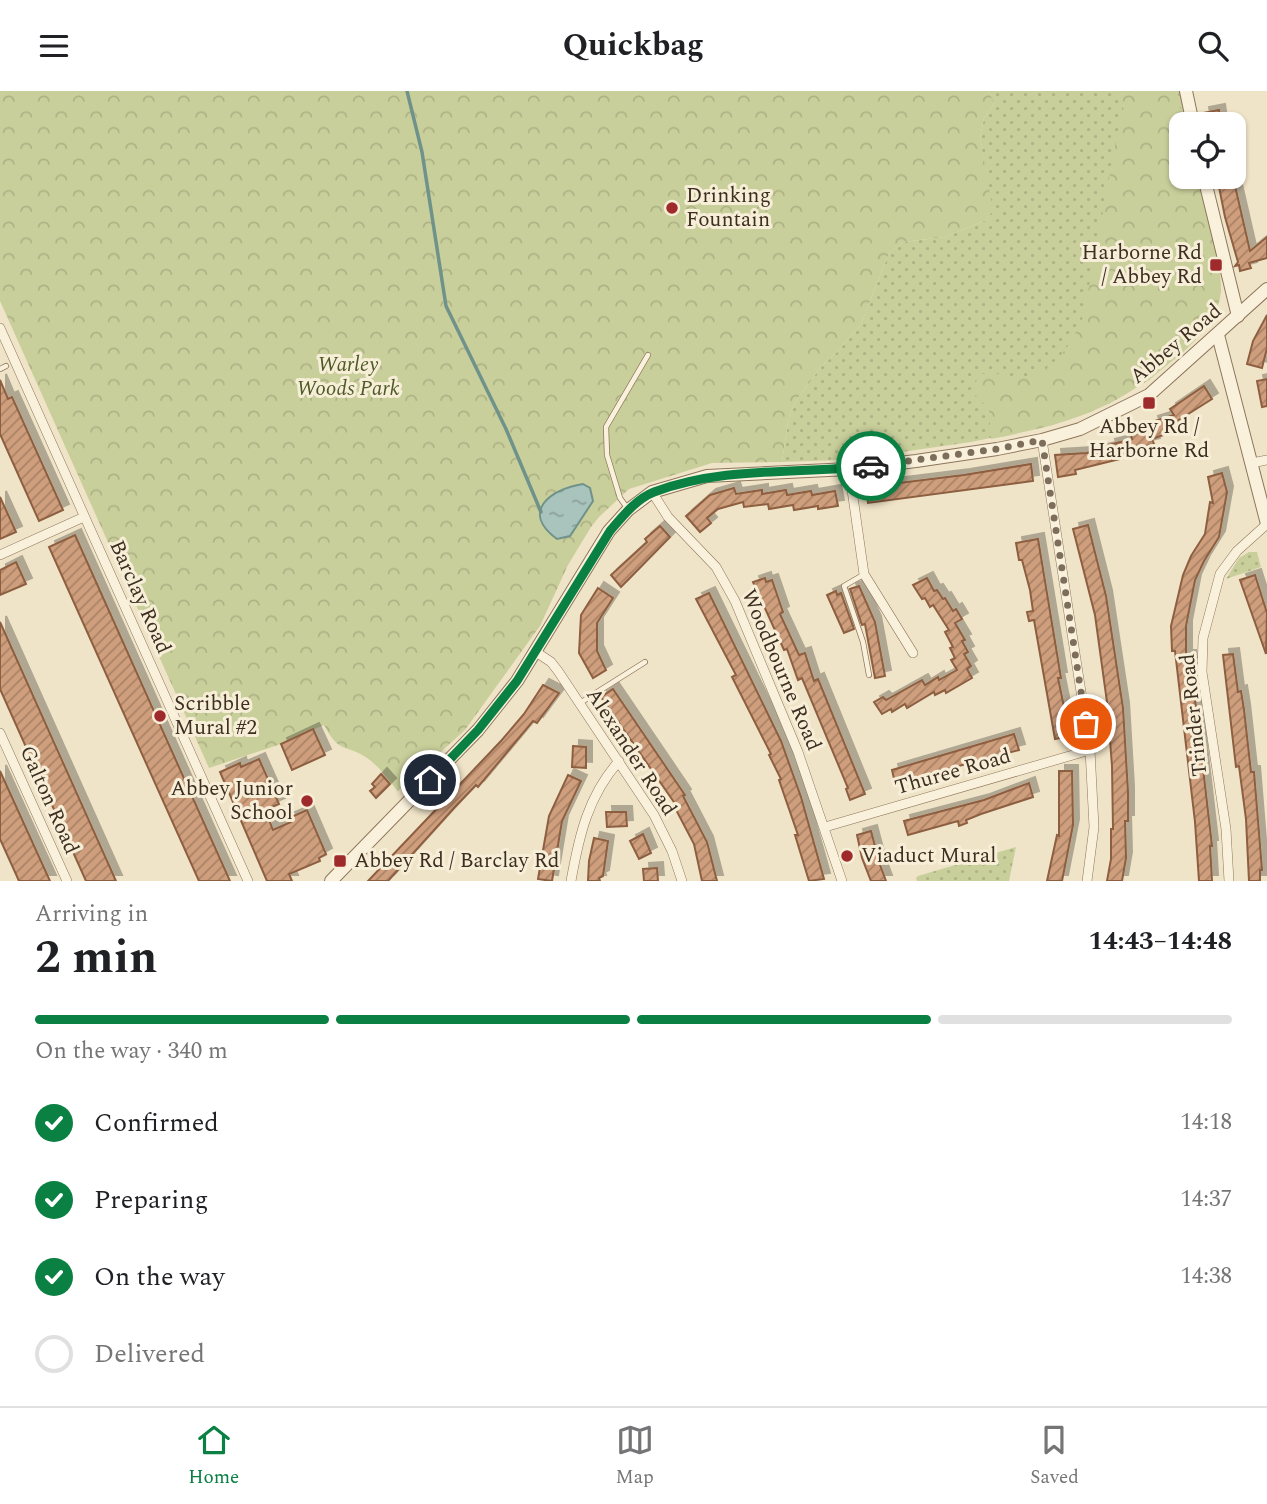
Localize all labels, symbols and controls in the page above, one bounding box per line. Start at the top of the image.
text: Quickbag [563,21,704,70]
icon: menu [35,27,73,65]
icon: search [1194,27,1232,65]
map controls [1169,112,1246,189]
button: locate [1169,112,1246,189]
place label: Drinking Fountain [686,180,771,236]
marker: Drinking Fountain [664,200,680,216]
place label: Harborne Rd / Abbey Rd [1082,237,1202,293]
marker: Harborne Rd / Abbey Rd [1208,257,1224,273]
street label: Abbey Road [1123,296,1229,392]
park label: Warley Woods Park [297,349,400,405]
marker: Abbey Rd / Harborne Rd [1141,395,1157,411]
place label: Abbey Rd / Harborne Rd [1089,411,1209,467]
courier [836,431,906,501]
icon: car [852,447,890,485]
street label: Barclay Road [101,535,179,659]
street label: Woodbourne Road [732,584,830,756]
street label: Trinder Road [1172,652,1216,778]
street label: Alexander Road [577,681,685,823]
place label: Scribble Mural #2 [174,688,257,744]
pin [1056,694,1116,754]
icon: bag [1067,705,1105,743]
marker: Scribble Mural #2 [152,708,168,724]
street label: Galton Road [11,740,87,860]
street label: Thuree Road [891,740,1015,804]
pin [400,750,460,810]
icon: home [411,761,449,799]
place label: Abbey Junior School [171,773,293,829]
marker: Abbey Junior School [299,793,315,809]
place label: Viaduct Mural [861,840,996,872]
place label: Abbey Rd / Barclay Rd [354,845,559,877]
marker: Viaduct Mural [839,848,855,864]
marker: Abbey Rd / Barclay Rd [332,853,348,869]
text: Arriving in [35,897,148,932]
text: 14:43–14:48 [1088,921,1232,961]
text: 2 min [35,923,157,993]
text: On the way · 340 m [35,1034,228,1069]
text: Confirmed [94,1103,219,1143]
icon: check [35,1104,73,1142]
text: 14:18 [1180,1105,1232,1140]
text: Preparing [94,1180,208,1220]
icon: check [35,1181,73,1219]
text: 14:37 [1180,1182,1232,1217]
text: On the way [94,1257,225,1297]
icon: check [35,1258,73,1296]
text: 14:38 [1180,1259,1232,1294]
text: Delivered [94,1334,205,1374]
tab: Home [188,1421,239,1492]
tab: Map [616,1421,654,1492]
tab: Saved [1030,1421,1079,1492]

